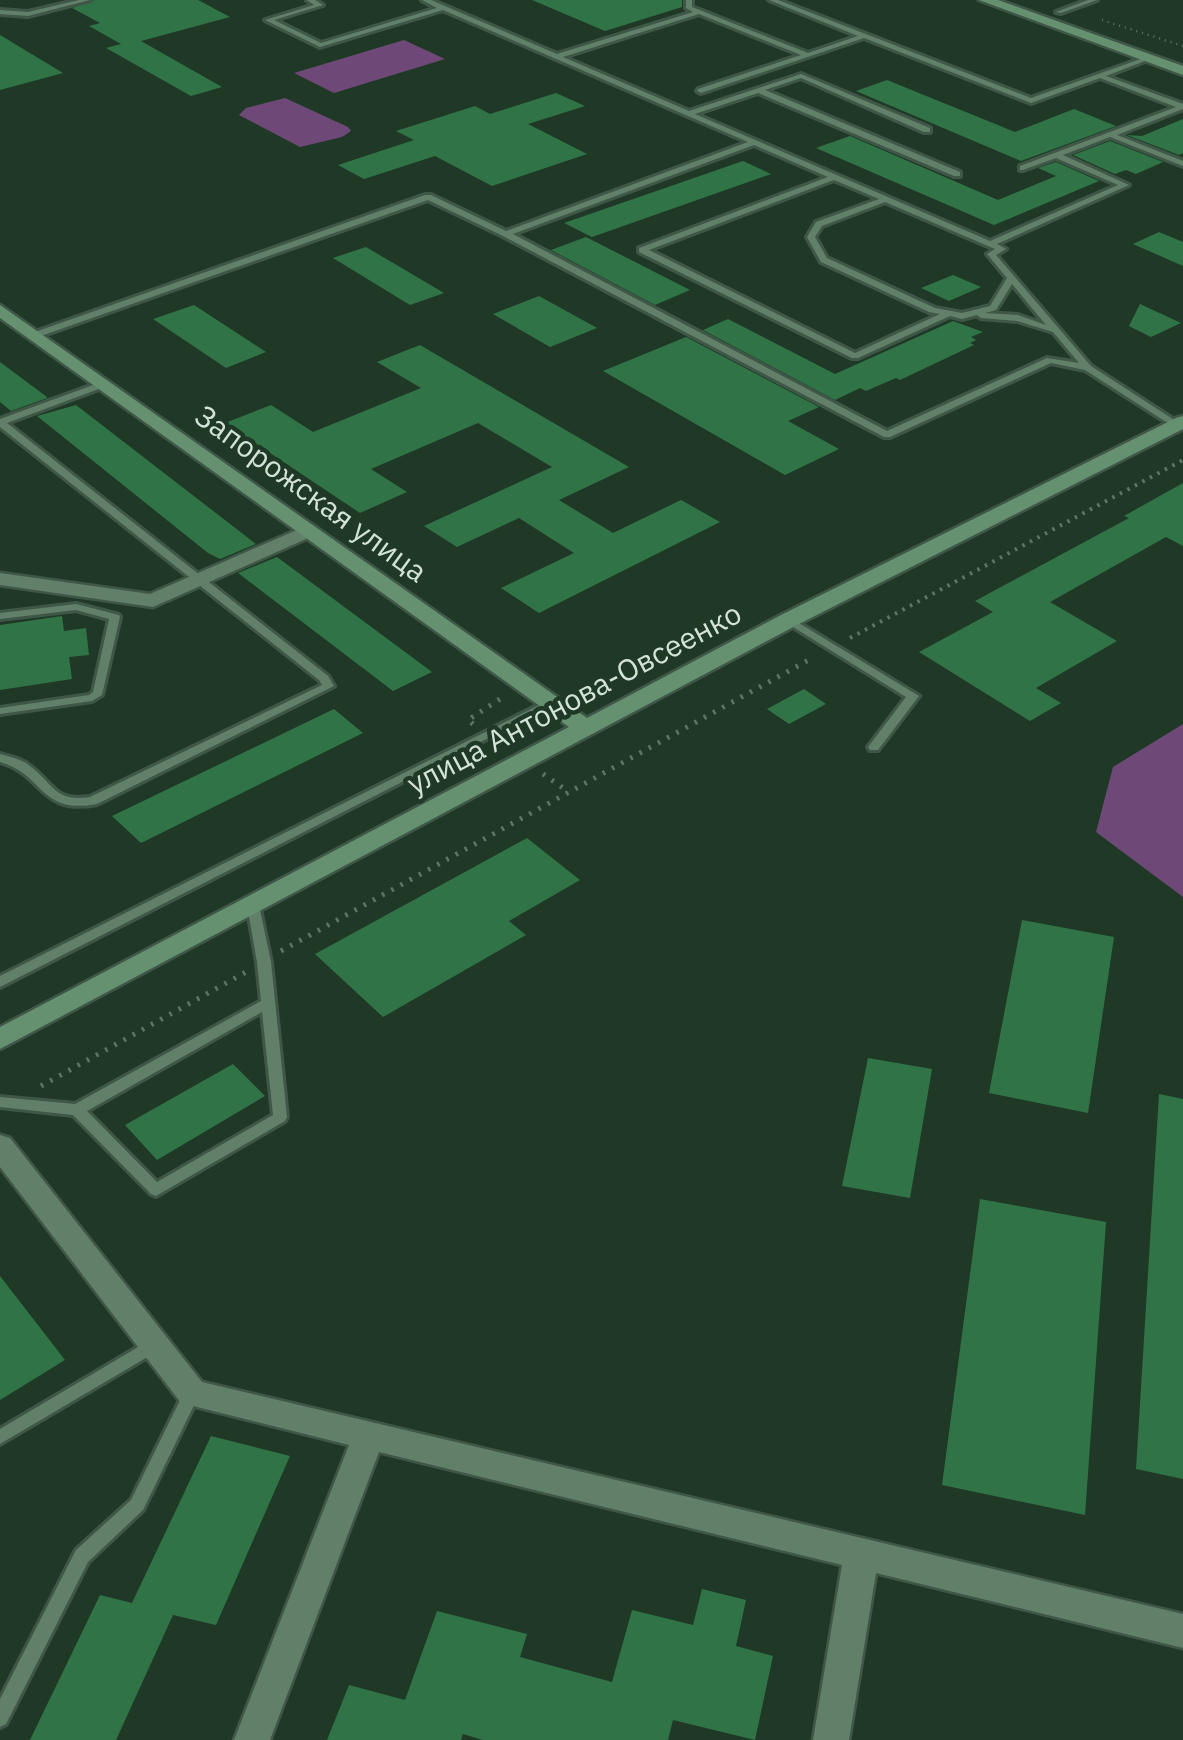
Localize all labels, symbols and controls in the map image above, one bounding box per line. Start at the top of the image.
street label: Запорожская улица [187,399,433,591]
street label: улица Антонова-Овсеенко [402,596,748,804]

